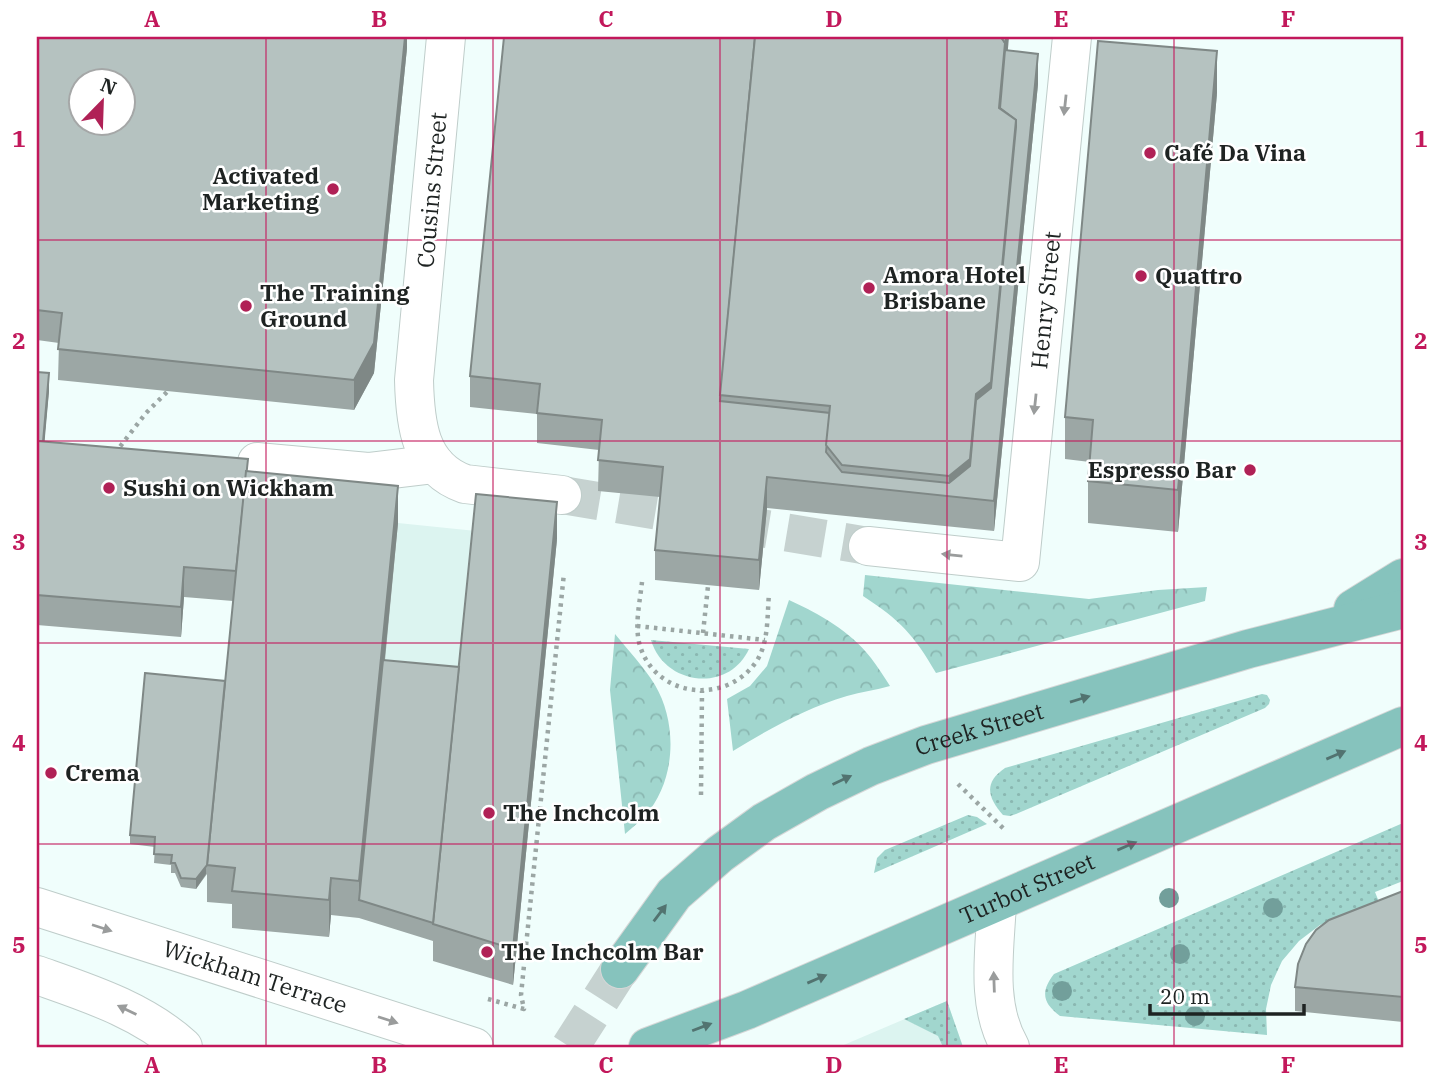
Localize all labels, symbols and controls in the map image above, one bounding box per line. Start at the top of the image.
text: A [144,3,160,33]
text: B [371,3,387,33]
text: C [598,3,614,33]
text: D [825,3,843,33]
text: E [1053,3,1069,33]
text: F [1281,3,1295,33]
north arrow [66,66,136,136]
text: N [97,72,120,100]
one-way arrow [1059,94,1070,116]
street label: Cousins Street [409,111,453,269]
text: 1 [12,123,26,153]
text: 1 [1414,123,1428,153]
place label: Café Da Vina [1164,137,1306,167]
marker: Café Da Vina [1142,145,1158,161]
place label: Activated Marketing [202,160,320,216]
marker: Activated Marketing [325,181,341,197]
street label: Henry Street [1023,230,1067,370]
place label: Amora Hotel Brisbane [883,259,1026,315]
place label: Quattro [1155,260,1242,290]
marker: Quattro [1133,268,1149,284]
place label: The Training Ground [260,277,410,333]
marker: Amora Hotel Brisbane [861,280,877,296]
marker: The Training Ground [238,298,254,314]
text: 2 [12,325,26,355]
text: 2 [1414,325,1428,355]
one-way arrow [1029,393,1040,415]
place label: Espresso Bar [1088,454,1237,484]
marker: Espresso Bar [1242,462,1258,478]
place label: Sushi on Wickham [123,472,334,502]
marker: Sushi on Wickham [101,480,117,496]
text: 3 [12,526,26,556]
text: 3 [1414,526,1428,556]
one-way arrow [941,549,963,560]
one-way arrow [1070,694,1091,704]
street label: Creek Street [910,695,1047,762]
text: 4 [12,727,26,757]
text: 4 [1414,727,1428,757]
one-way arrow [1326,749,1346,761]
place label: Crema [65,757,140,787]
marker: Crema [43,765,59,781]
one-way arrow [832,774,852,786]
place label: The Inchcolm [503,797,660,827]
marker: The Inchcolm [481,805,497,821]
one-way arrow [1117,840,1138,851]
street label: Turbot Street [955,845,1099,930]
one-way arrow [652,905,667,923]
one-way arrow [91,923,112,933]
text: 5 [12,929,26,959]
text: 5 [1414,929,1428,959]
street label: Wickham Terrace [159,932,351,1019]
place label: The Inchcolm Bar [501,936,704,966]
marker: The Inchcolm Bar [479,944,495,960]
one-way arrow [989,970,1000,992]
scale bar [1150,972,1304,1016]
one-way arrow [807,973,828,984]
text: 20 m [1160,982,1210,1010]
one-way arrow [116,1004,137,1016]
one-way arrow [378,1015,399,1026]
one-way arrow [691,1021,712,1032]
text: A [144,1049,160,1079]
text: B [371,1049,387,1079]
text: C [598,1049,614,1079]
text: D [825,1049,843,1079]
text: E [1053,1049,1069,1079]
text: F [1281,1049,1295,1079]

